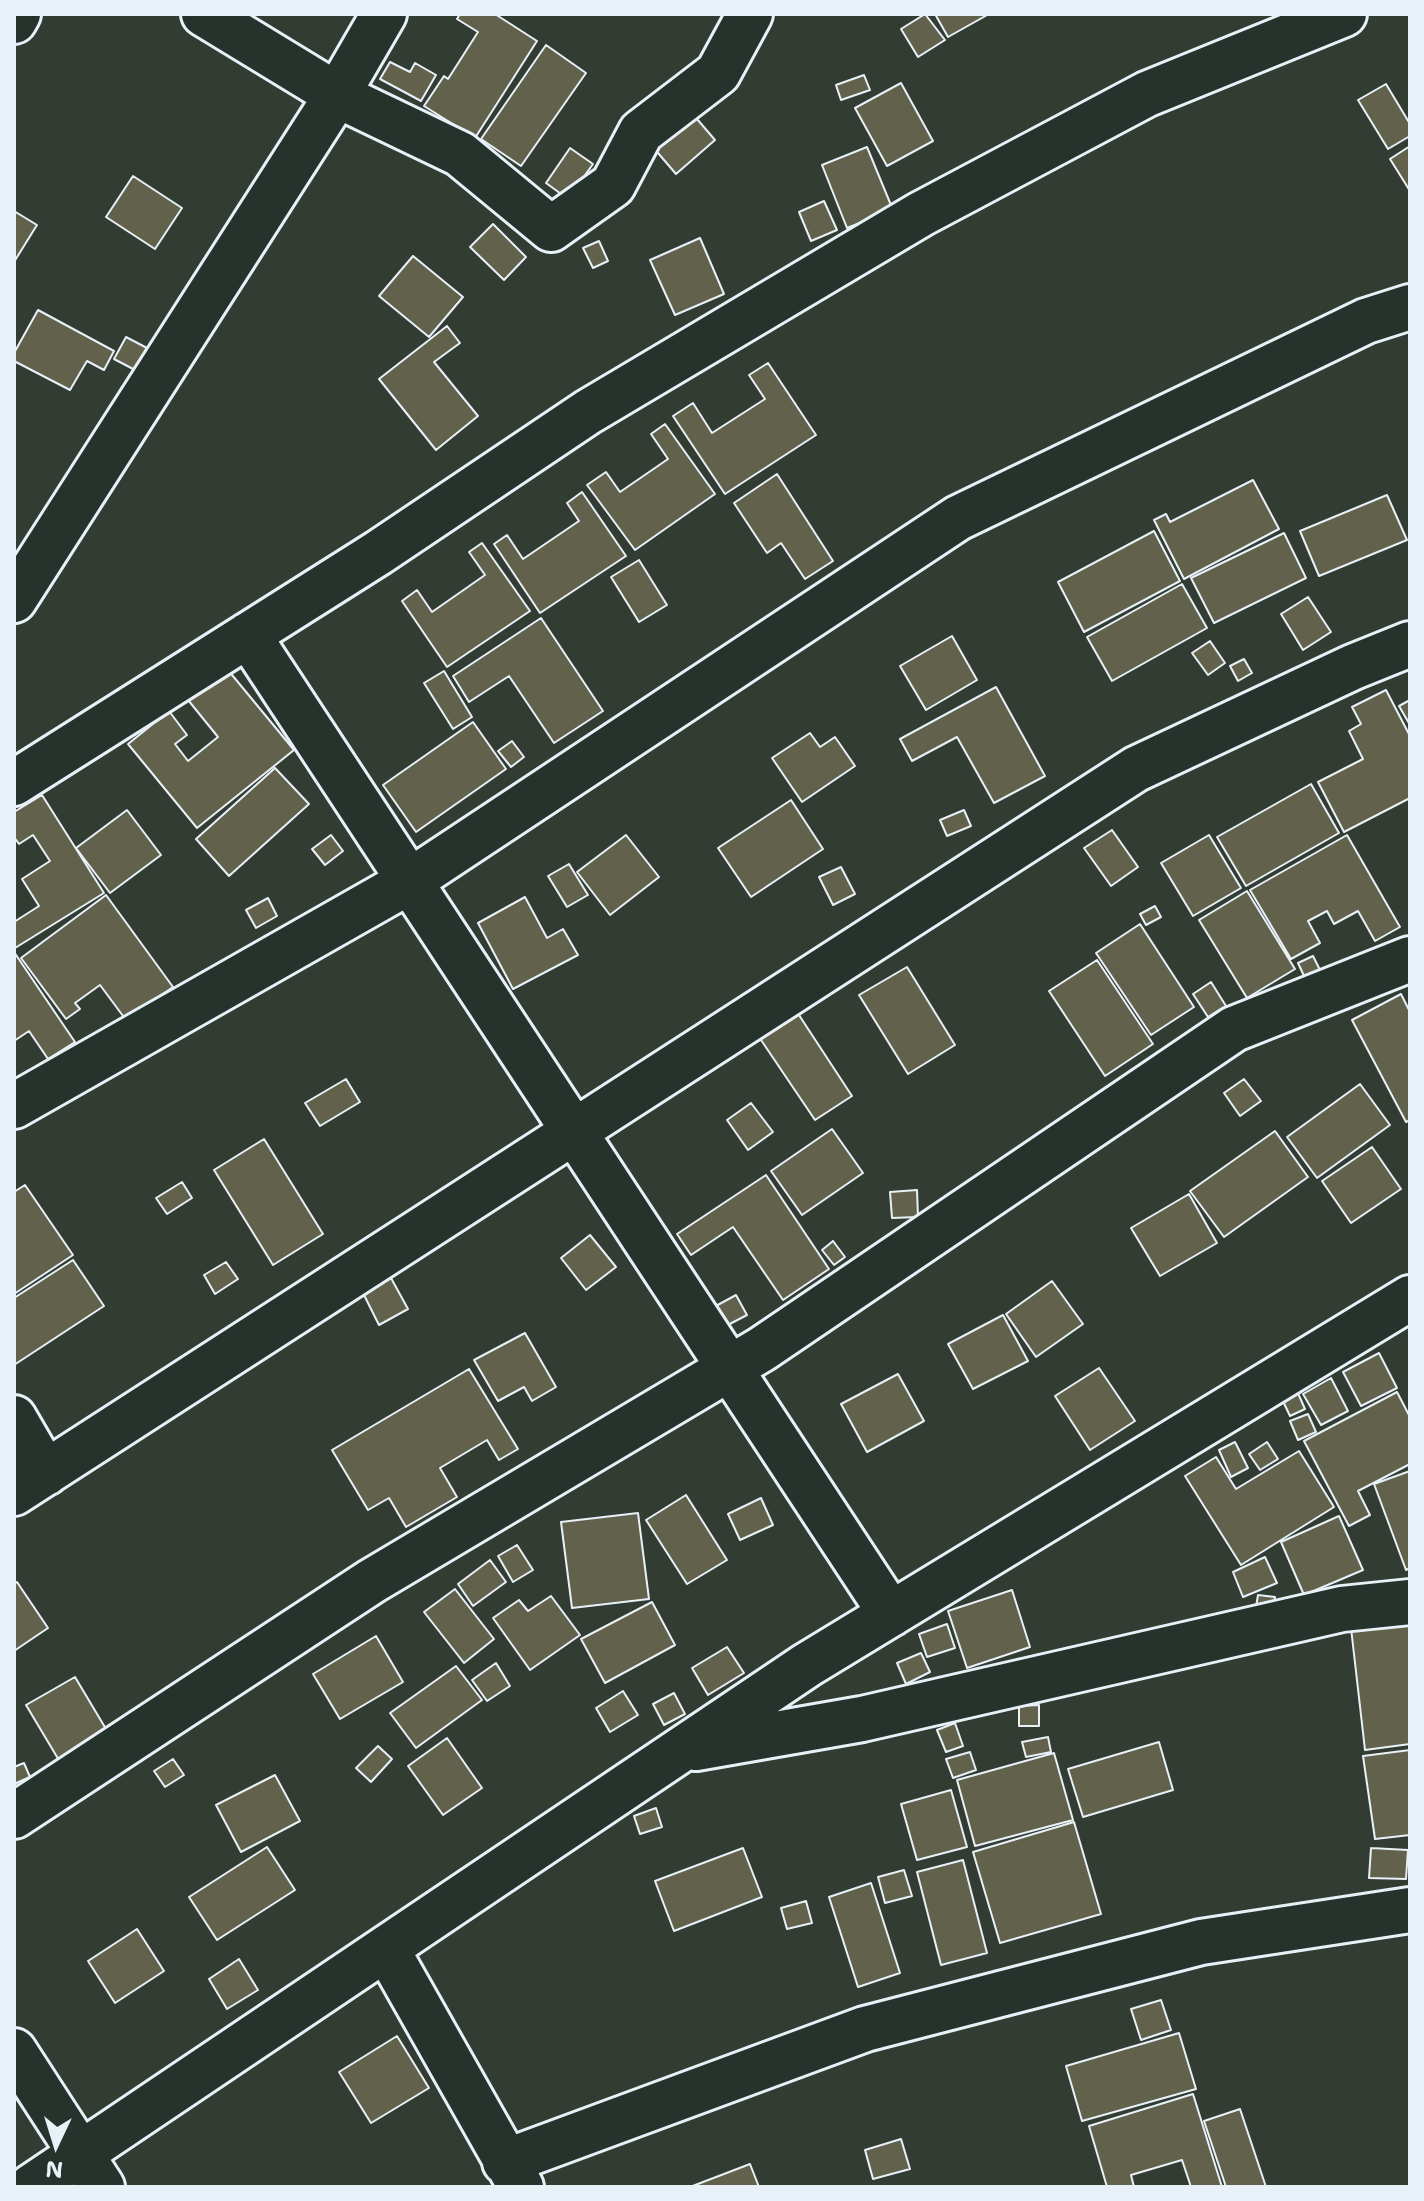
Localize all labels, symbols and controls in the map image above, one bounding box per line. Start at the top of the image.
north arrow [16,2105,96,2185]
text: N [45,2154,64,2185]

